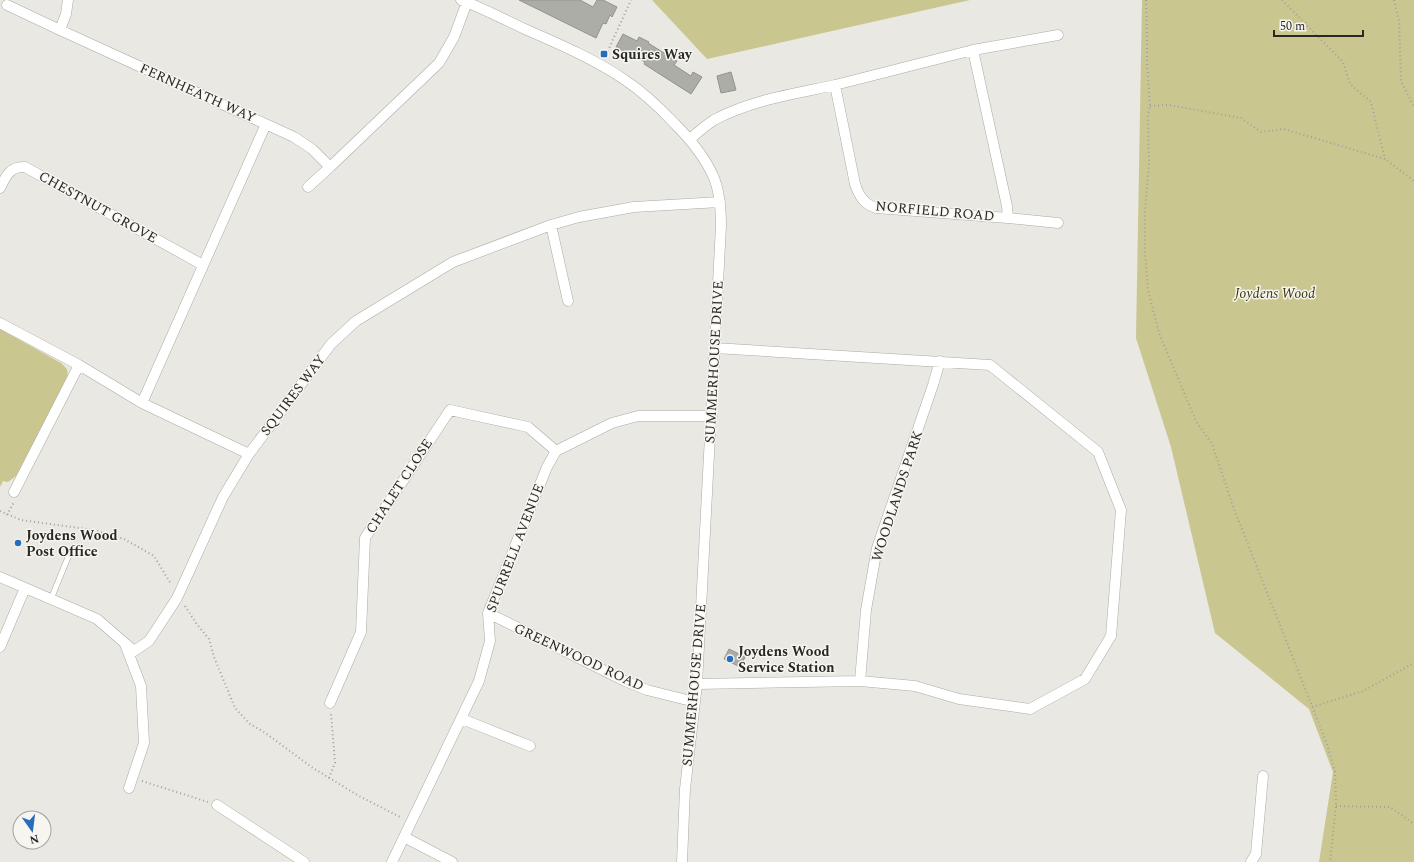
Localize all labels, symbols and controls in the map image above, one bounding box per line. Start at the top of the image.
scale bar [1274,12,1363,38]
text: 50 m [1280,17,1305,36]
place label: Squires Way [612,44,693,65]
marker: Squires Way [599,49,609,59]
street label: FERNHEATH WAY [136,58,260,128]
street label: CHESTNUT GROVE [35,166,161,248]
street label: NORFIELD ROAD [875,195,995,227]
street label: SUMMERHOUSE DRIVE [699,280,729,444]
park label: Joydens Wood [1234,283,1315,304]
street label: SQUIRES WAY [255,350,331,440]
street label: WOODLANDS PARK [866,428,928,564]
street label: CHALET CLOSE [360,434,438,538]
street label: SPURRELL AVENUE [481,481,549,615]
place label: Joydens Wood Post Office [26,525,118,562]
marker: Joydens Wood Post Office [13,538,23,548]
street label: SUMMERHOUSE DRIVE [676,603,712,767]
street label: GREENWOOD ROAD [511,618,647,696]
place label: Joydens Wood Service Station [738,641,835,678]
marker: Joydens Wood Service Station [725,654,735,664]
north arrow [12,810,52,850]
text: N [28,830,41,849]

